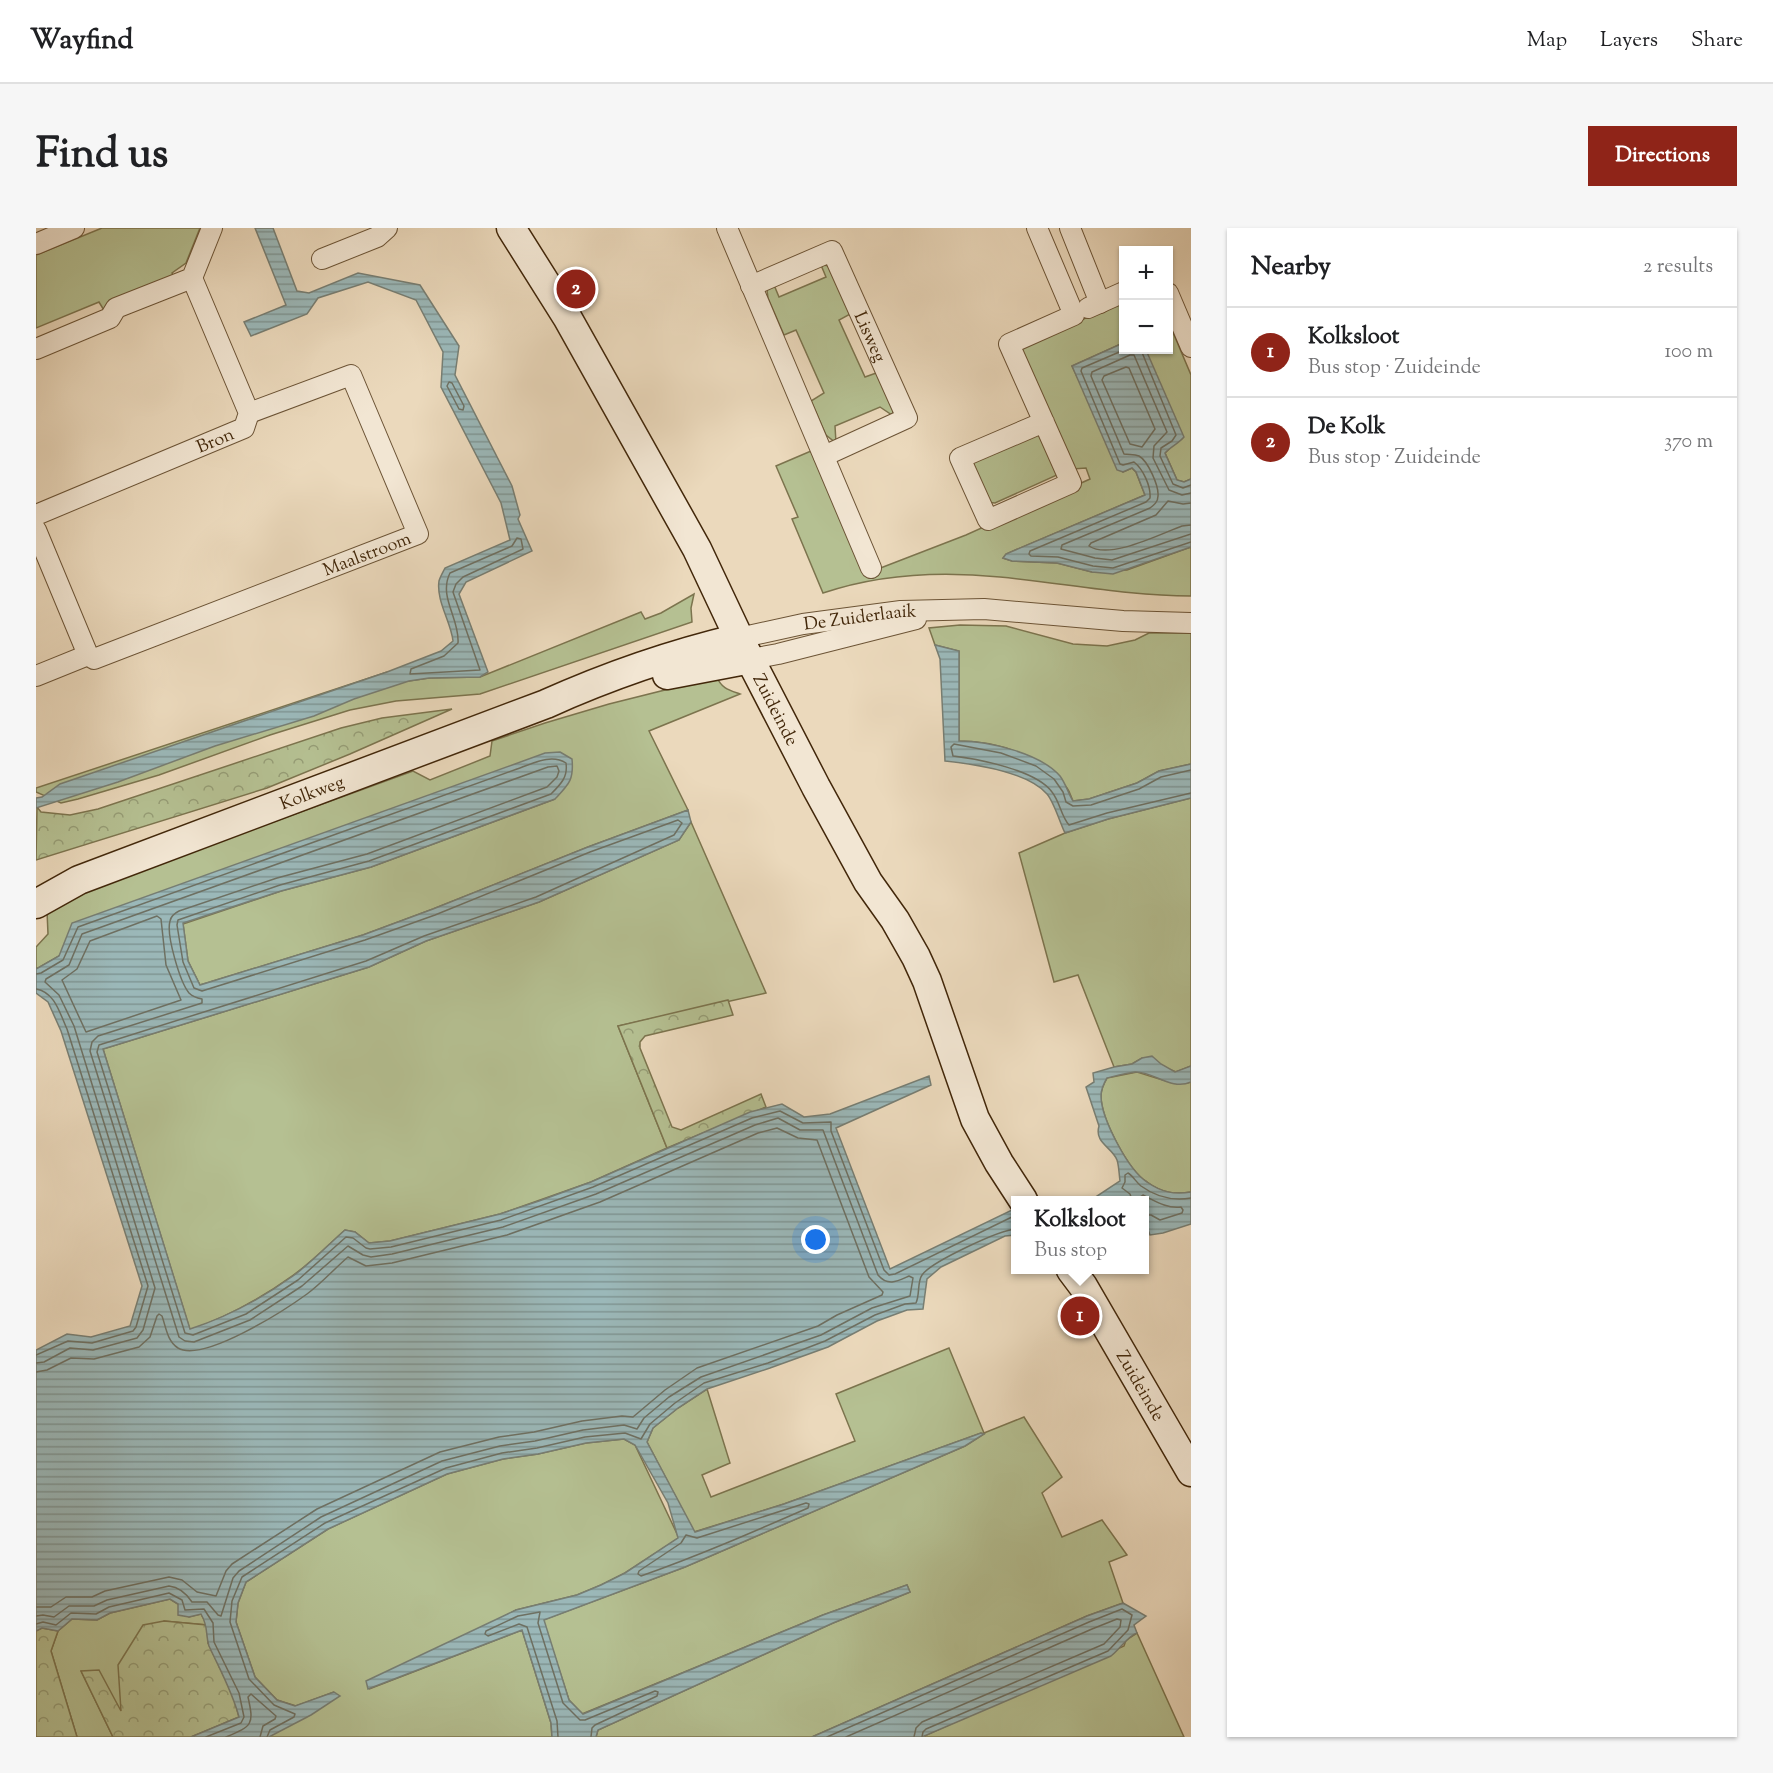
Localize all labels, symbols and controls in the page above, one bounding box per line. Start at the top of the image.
text: Wayfind [30,21,133,61]
text: Map [1527,26,1567,56]
text: Layers [1600,26,1658,56]
text: Share [1691,26,1743,56]
text: Find us [36,126,168,186]
button: Directions [1588,126,1737,186]
map controls [1119,246,1173,354]
button: + [1119,246,1173,300]
text: Nearby [1251,249,1331,286]
text: 2 results [1643,253,1713,282]
pin: 2 [556,266,596,312]
button: − [1119,300,1173,354]
street label: Lisweg [846,308,891,367]
text: Kolksloot [1308,322,1399,354]
text: 1 [1267,338,1274,367]
text: 100 m [1664,338,1713,367]
text: Bus stop · Zuideinde [1308,354,1481,383]
text: De Kolk [1308,412,1386,444]
street label: Bron [193,422,239,461]
text: 2 [1266,428,1275,457]
text: 370 m [1664,428,1713,457]
text: Bus stop · Zuideinde [1308,444,1481,473]
street label: Maalstroom [320,527,416,584]
street label: De Zuiderlaaik [802,600,917,639]
street label: Zuideinde [745,670,804,751]
street label: Kolkweg [277,770,349,818]
popup [1011,1196,1149,1274]
text: Kolksloot [1034,1205,1126,1237]
your location [801,1225,830,1254]
text: Bus stop [1034,1237,1107,1266]
pin: 1 [1060,1294,1100,1338]
street label: Zuideinde [1108,1346,1170,1427]

